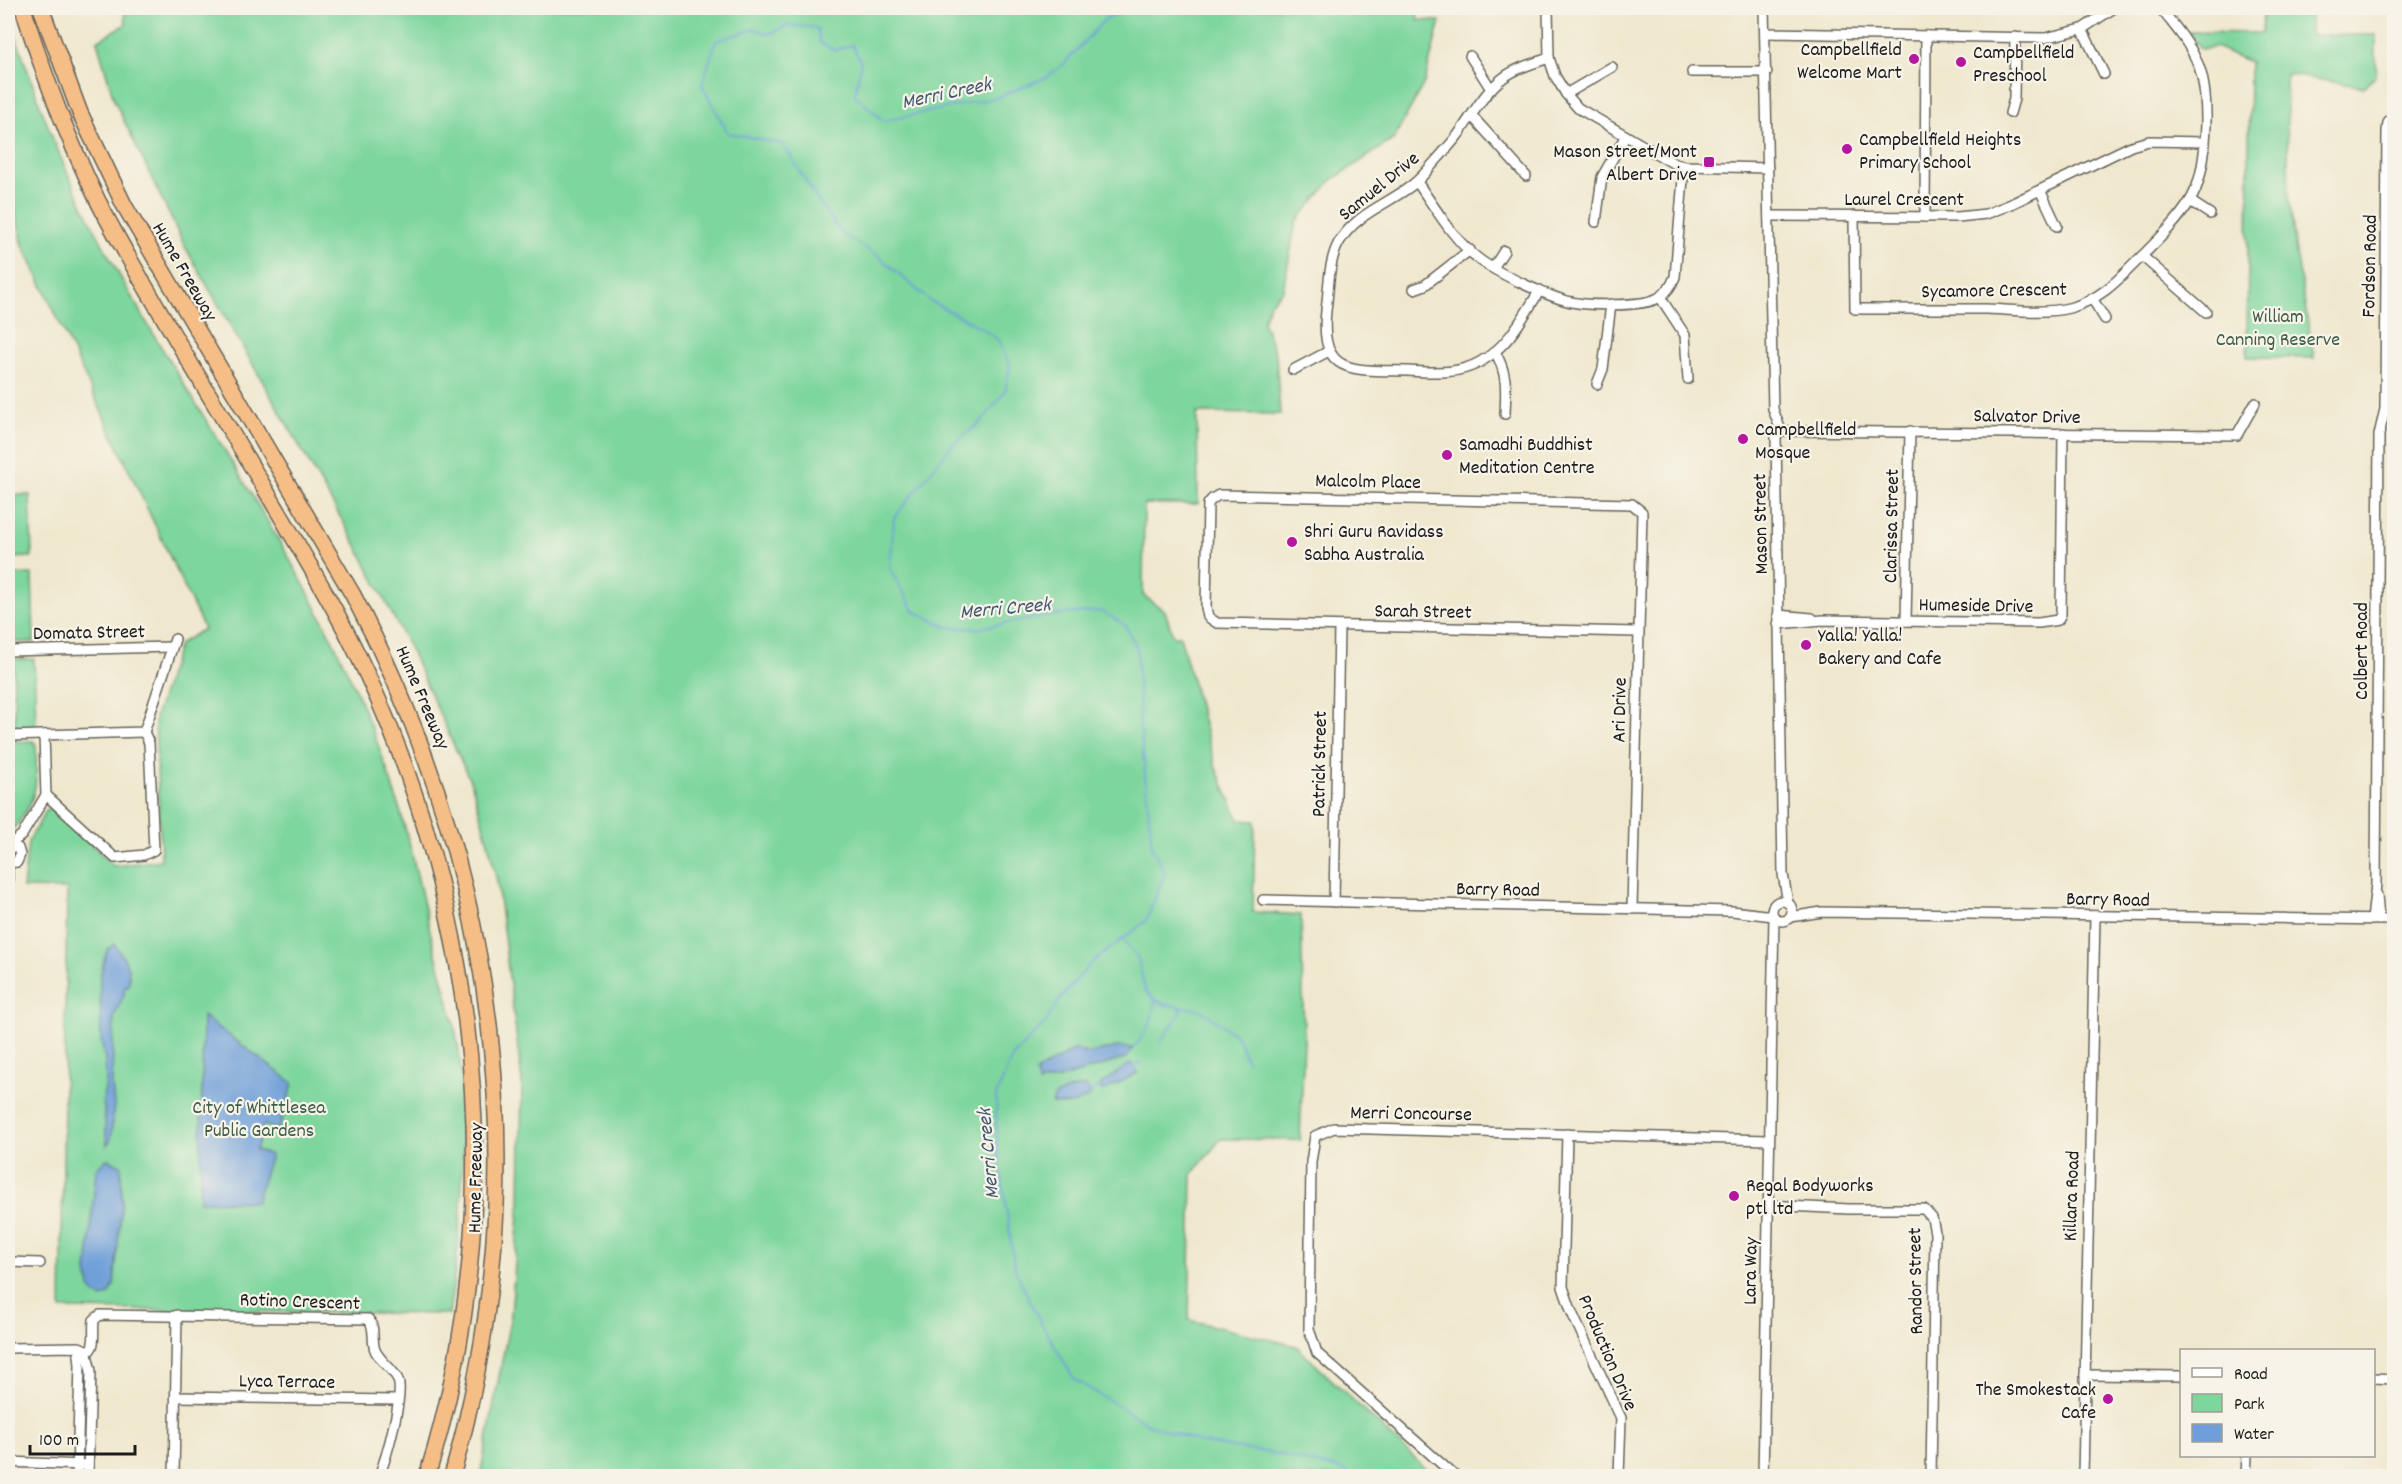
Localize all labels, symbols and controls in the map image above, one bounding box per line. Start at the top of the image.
place label: Campbellfield Welcome Mart [1797,37,1902,88]
place label: Campbellfield Preschool [1973,40,2074,91]
marker: Campbellfield Welcome Mart [1907,52,1921,66]
marker: Campbellfield Preschool [1954,55,1968,69]
water label: Merri Creek [899,70,997,119]
place label: Campbellfield Heights Primary School [1859,127,2021,178]
place label: Mason Street/Mont Albert Drive [1553,139,1697,190]
marker: Campbellfield Heights Primary School [1840,142,1854,156]
street label: Samuel Drive [1333,146,1427,229]
marker: Mason Street/Mont Albert Drive [1702,155,1716,169]
street label: Laurel Crescent [1844,187,1964,215]
street label: Fordson Road [2356,214,2386,318]
street label: Hume Freeway [144,218,224,328]
street label: Sycamore Crescent [1921,277,2067,307]
park label: William Canning Reserve [2216,304,2340,355]
street label: Salvator Drive [1973,403,2081,433]
place label: Campbellfield Mosque [1755,417,1856,468]
place label: Samadhi Buddhist Meditation Centre [1459,432,1595,483]
marker: Campbellfield Mosque [1736,432,1750,446]
marker: Samadhi Buddhist Meditation Centre [1440,448,1454,462]
street label: Malcolm Place [1315,468,1421,498]
street label: Clarissa Street [1878,469,1908,584]
street label: Mason Street [1747,473,1777,575]
place label: Shri Guru Ravidass Sabha Australia [1304,519,1444,570]
marker: Shri Guru Ravidass Sabha Australia [1285,535,1299,549]
water label: Merri Creek [959,591,1054,629]
street label: Humeside Drive [1918,592,2034,622]
street label: Sarah Street [1374,598,1472,628]
street label: Colbert Road [2349,602,2377,700]
street label: Domata Street [33,619,145,649]
place label: Yalla! Yalla! Bakery and Cafe [1818,623,1942,674]
marker: Yalla! Yalla! Bakery and Cafe [1799,638,1813,652]
street label: Hume Freeway [387,642,456,755]
street label: Ari Drive [1606,677,1636,743]
street label: Patrick Street [1306,711,1336,817]
street label: Barry Road [1456,876,1540,906]
street label: Barry Road [2066,886,2150,916]
park label: City of Whittlesea Public Gardens [192,1095,326,1146]
street label: Merri Concourse [1350,1100,1472,1130]
water label: Merri Creek [971,1105,1009,1200]
street label: Hume Freeway [462,1122,492,1233]
street label: Killara Road [2057,1150,2089,1242]
place label: Regal Bodyworks ptl ltd [1746,1173,1874,1224]
marker: Regal Bodyworks ptl ltd [1727,1189,1741,1203]
street label: Randor Street [1902,1227,1932,1335]
street label: Lara Way [1737,1236,1767,1305]
street label: Rotino Crescent [239,1287,361,1319]
street label: Production Drive [1569,1291,1643,1416]
legend [2180,1349,2375,1457]
text: Road [2234,1363,2268,1388]
street label: Lyca Terrace [239,1368,335,1398]
place label: The Smokestack Cafe [1976,1377,2096,1428]
marker: The Smokestack Cafe [2101,1392,2115,1406]
text: Park [2234,1393,2265,1418]
scale bar [30,1418,135,1456]
text: Water [2234,1423,2274,1448]
text: 100 m [39,1429,79,1454]

